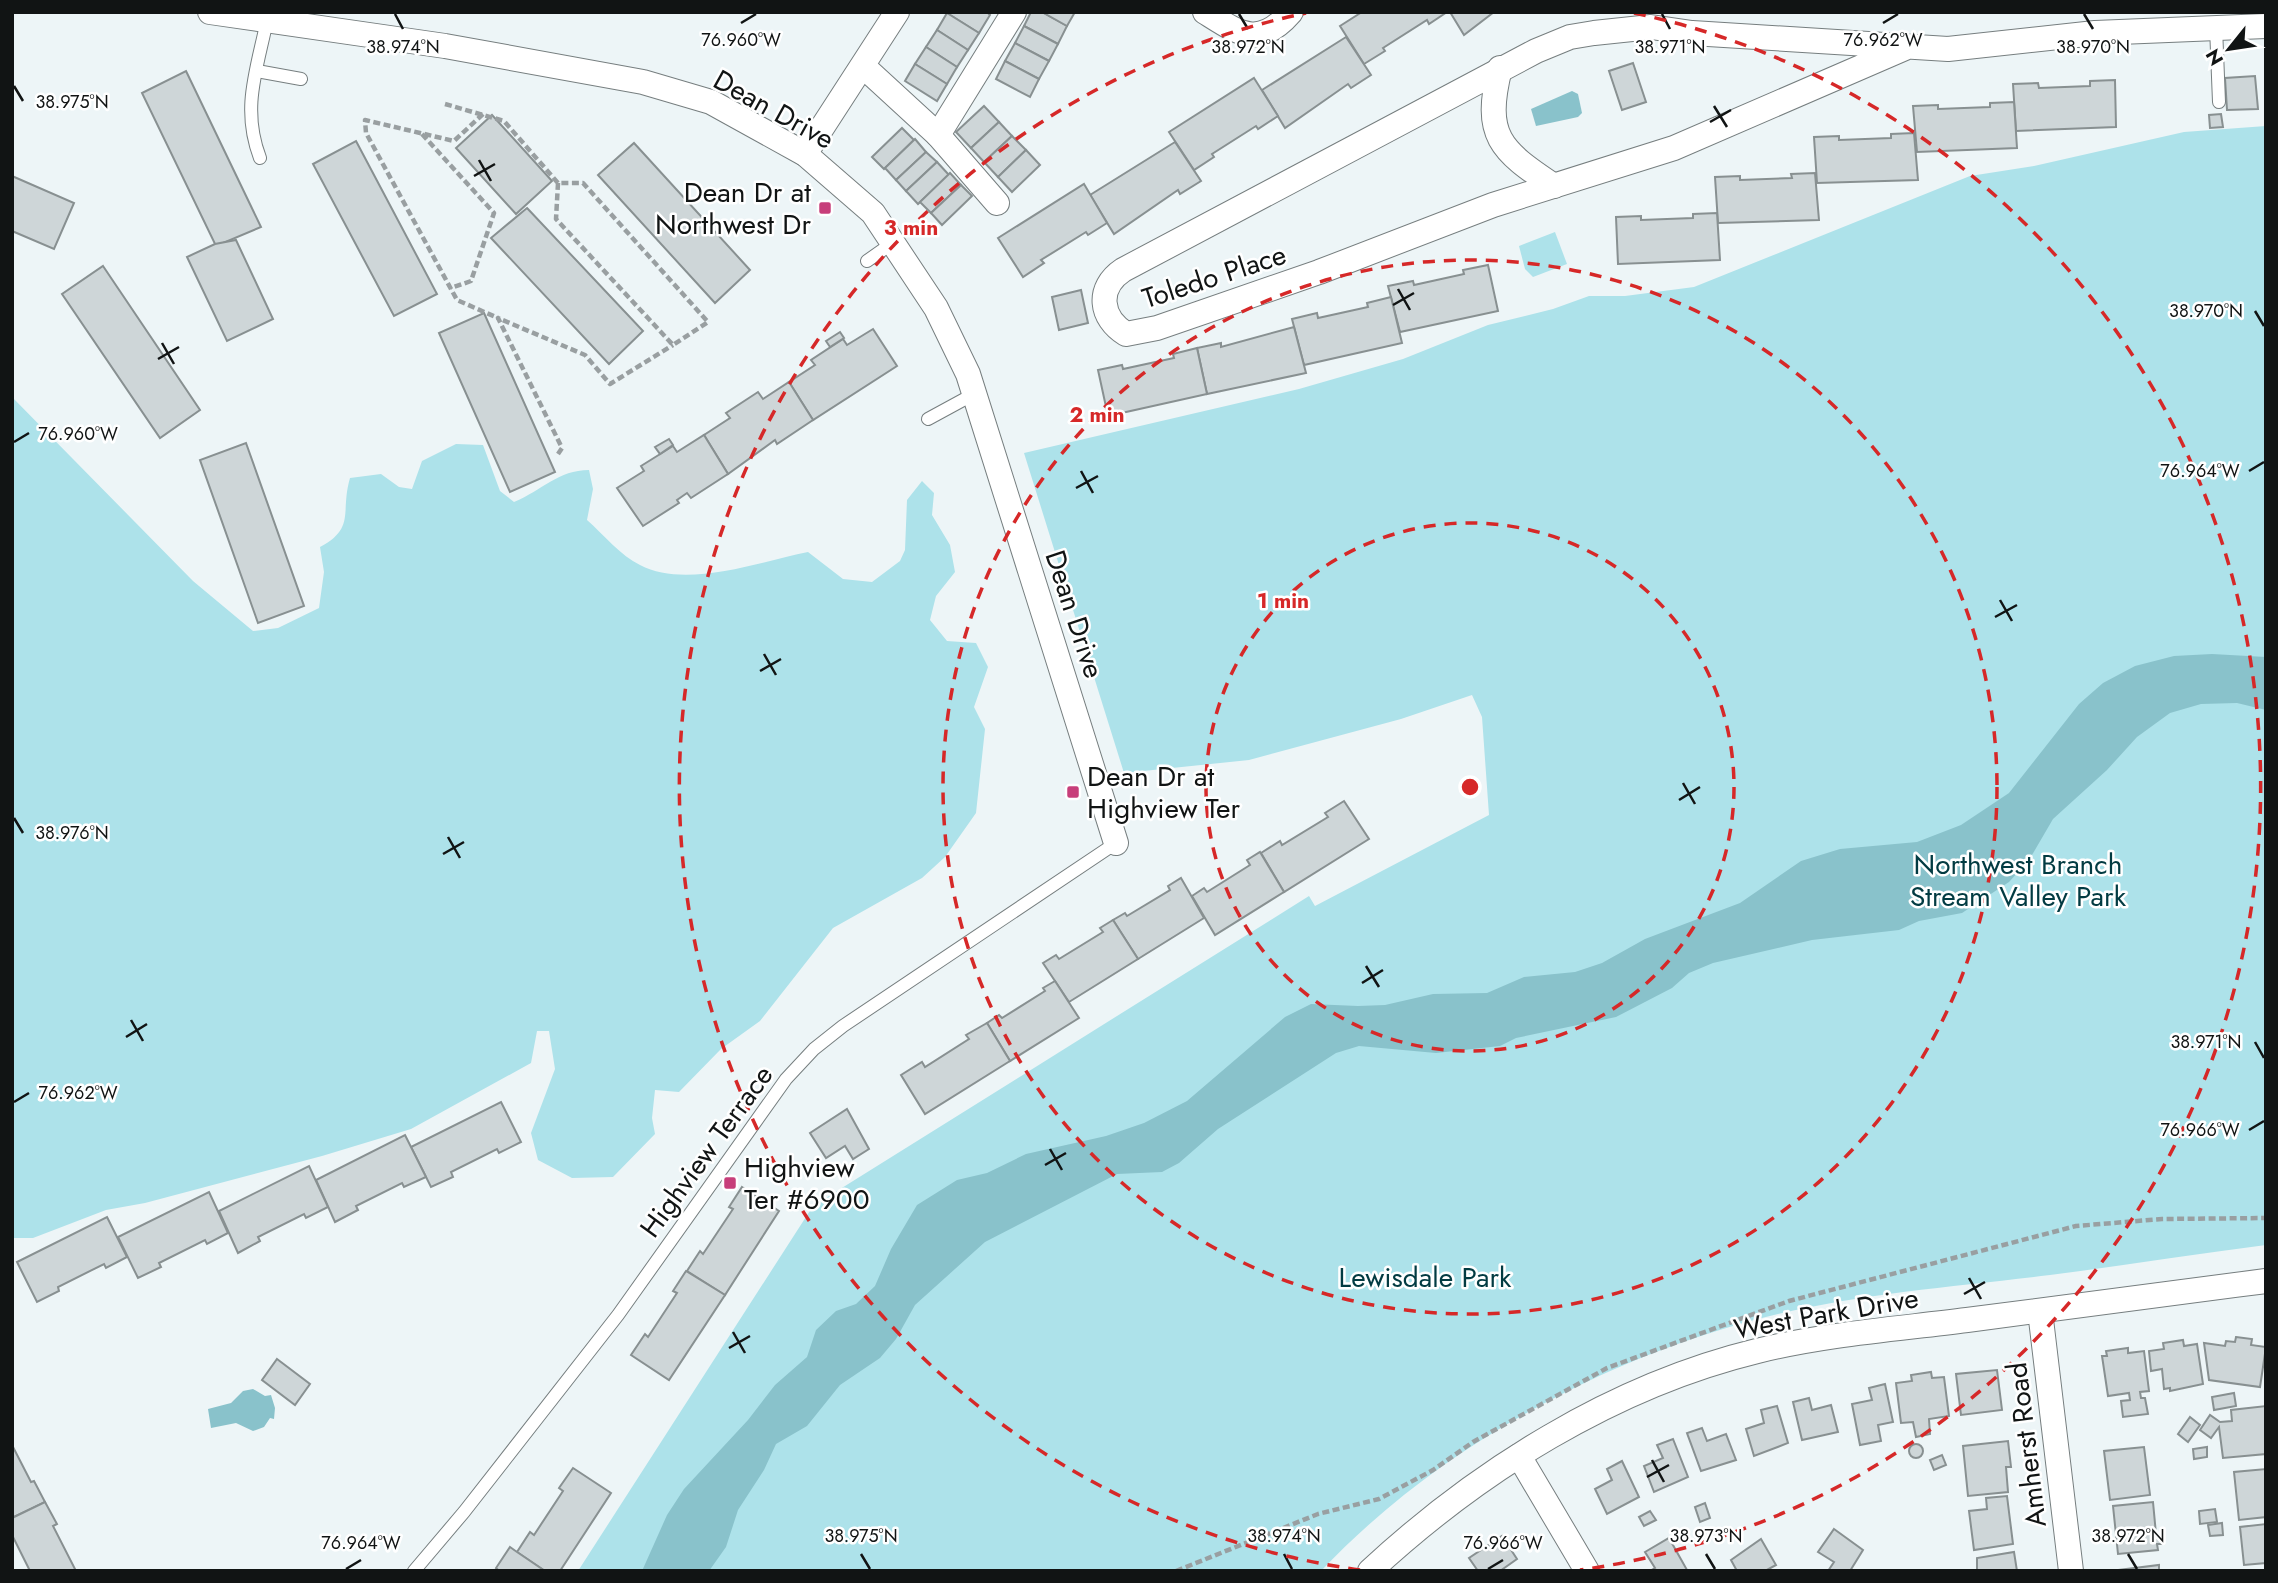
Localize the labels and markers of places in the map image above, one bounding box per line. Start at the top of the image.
place label: Dean Dr at Northwest Dr [655,172,811,245]
marker: Dean Dr at Northwest Dr [817,200,833,216]
place label: Dean Dr at Highview Ter [1087,756,1241,829]
centre of rings [1458,775,1482,799]
marker: Dean Dr at Highview Ter [1065,784,1081,800]
place label: Highview Ter #6900 [744,1147,869,1220]
marker: Highview Ter #6900 [722,1175,738,1191]

